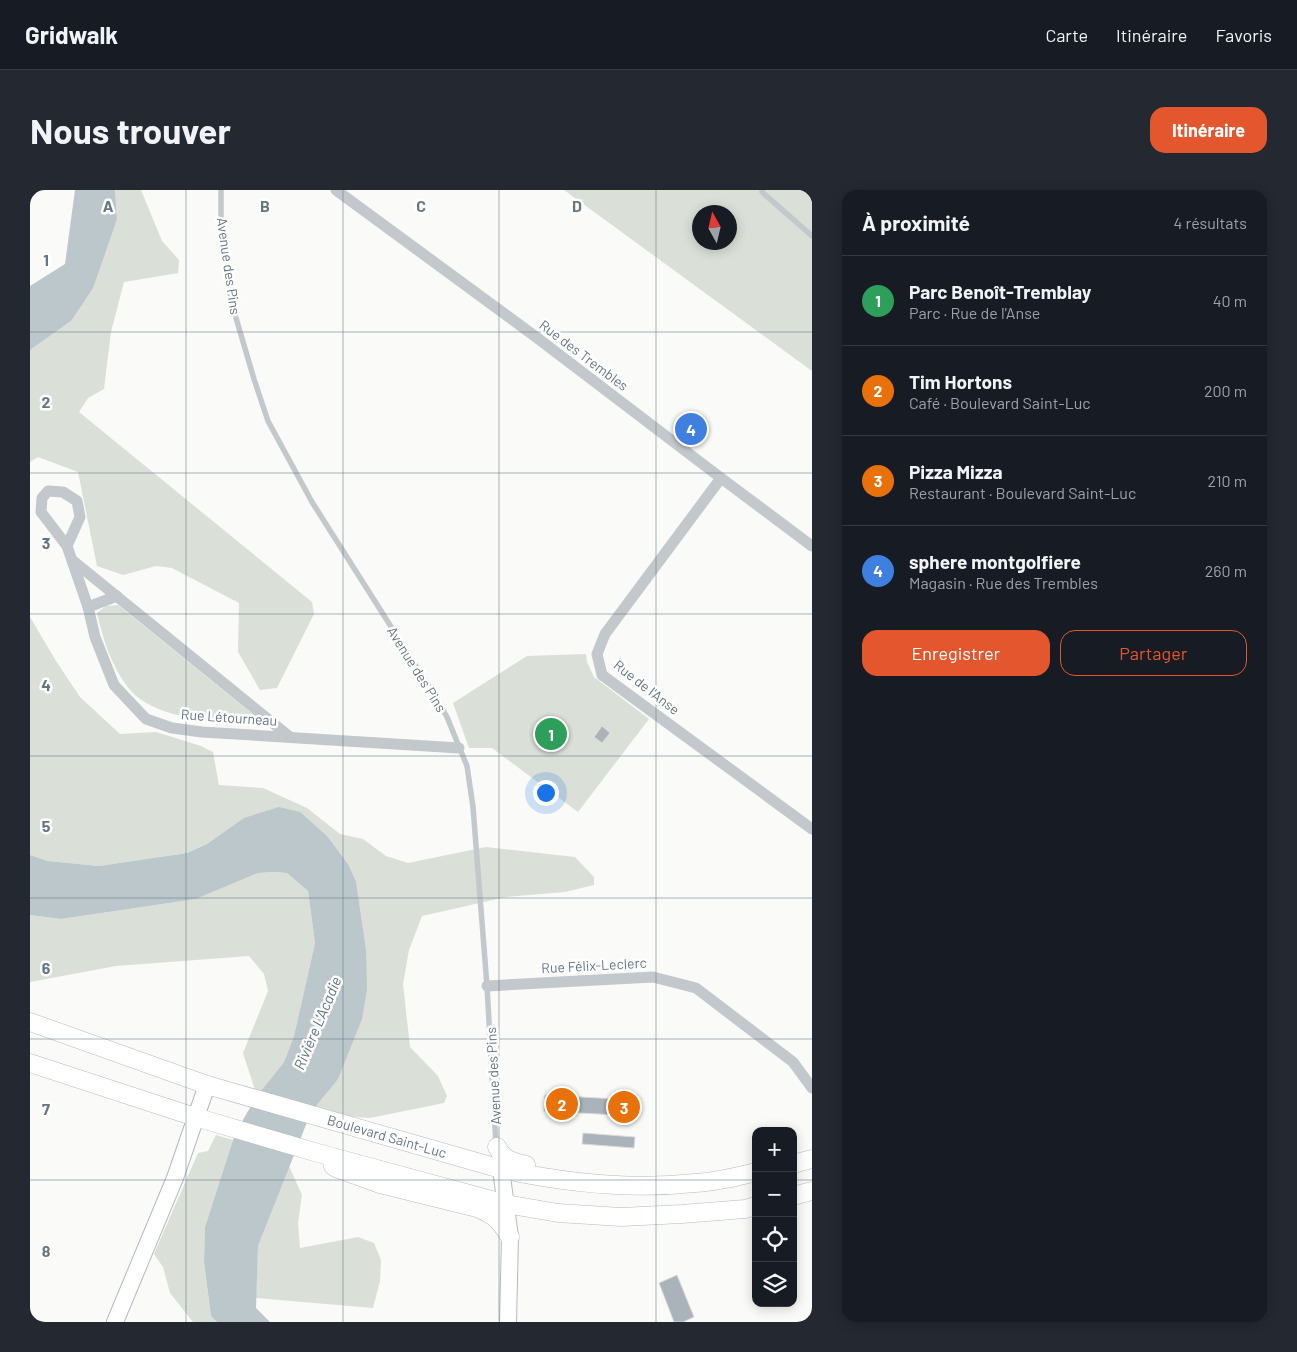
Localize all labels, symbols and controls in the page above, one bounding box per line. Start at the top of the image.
text: Gridwalk [25,20,118,49]
text: Carte [1045,24,1088,46]
text: Itinéraire [1116,24,1187,46]
text: Favoris [1215,24,1272,46]
button: Itinéraire [1150,107,1267,153]
text: Nous trouver [30,109,231,151]
text: A [103,196,114,215]
text: B [260,196,270,215]
text: C [416,196,426,215]
text: D [572,196,582,215]
north arrow [692,205,737,250]
text: À proximité [862,210,970,235]
text: 4 résultats [1173,213,1247,232]
street label: Avenue des Pins [214,216,244,316]
text: 1 [43,250,49,269]
text: Parc Benoît-Tremblay [909,280,1091,303]
text: 1 [875,291,881,310]
text: 40 m [1213,291,1247,310]
text: Parc · Rue de l'Anse [909,303,1040,322]
street label: Rue des Trembles [536,316,632,394]
text: Tim Hortons [909,370,1012,393]
text: 2 [874,381,882,400]
text: 200 m [1204,381,1247,400]
text: 2 [42,392,51,411]
text: Café · Boulevard Saint-Luc [909,393,1091,412]
pin: 4 [675,410,707,448]
text: Pizza Mizza [909,460,1002,483]
text: 3 [874,471,882,490]
text: 210 m [1208,471,1247,490]
text: Restaurant · Boulevard Saint-Luc [909,483,1136,502]
text: 3 [42,533,50,552]
text: sphere montgolfiere [909,550,1081,573]
text: 4 [873,561,883,580]
text: 260 m [1205,561,1247,580]
text: Magasin · Rue des Trembles [909,573,1098,592]
street label: Avenue des Pins [384,623,450,715]
button: Enregistrer [862,630,1050,676]
button: Partager [1060,630,1247,676]
street label: Rue de l'Anse [611,656,683,718]
text: 4 [41,675,51,694]
street label: Rue Létourneau [180,705,278,729]
pin: 1 [535,715,567,753]
your location [533,780,559,806]
text: 5 [42,816,51,835]
street label: Rue Félix-Leclerc [541,954,647,976]
text: 6 [42,958,51,977]
water label: Rivière L'Acadie [289,974,345,1072]
street label: Avenue des Pins [482,1026,504,1125]
pin: 2 [546,1085,578,1123]
pin: 3 [608,1088,640,1126]
text: 7 [42,1099,50,1118]
street label: Boulevard Saint-Luc [325,1111,449,1161]
map controls [752,1127,797,1307]
button: + [752,1127,797,1172]
button: − [752,1172,797,1217]
button: locate [752,1217,797,1262]
text: 8 [42,1241,51,1260]
button: layers [752,1262,797,1307]

